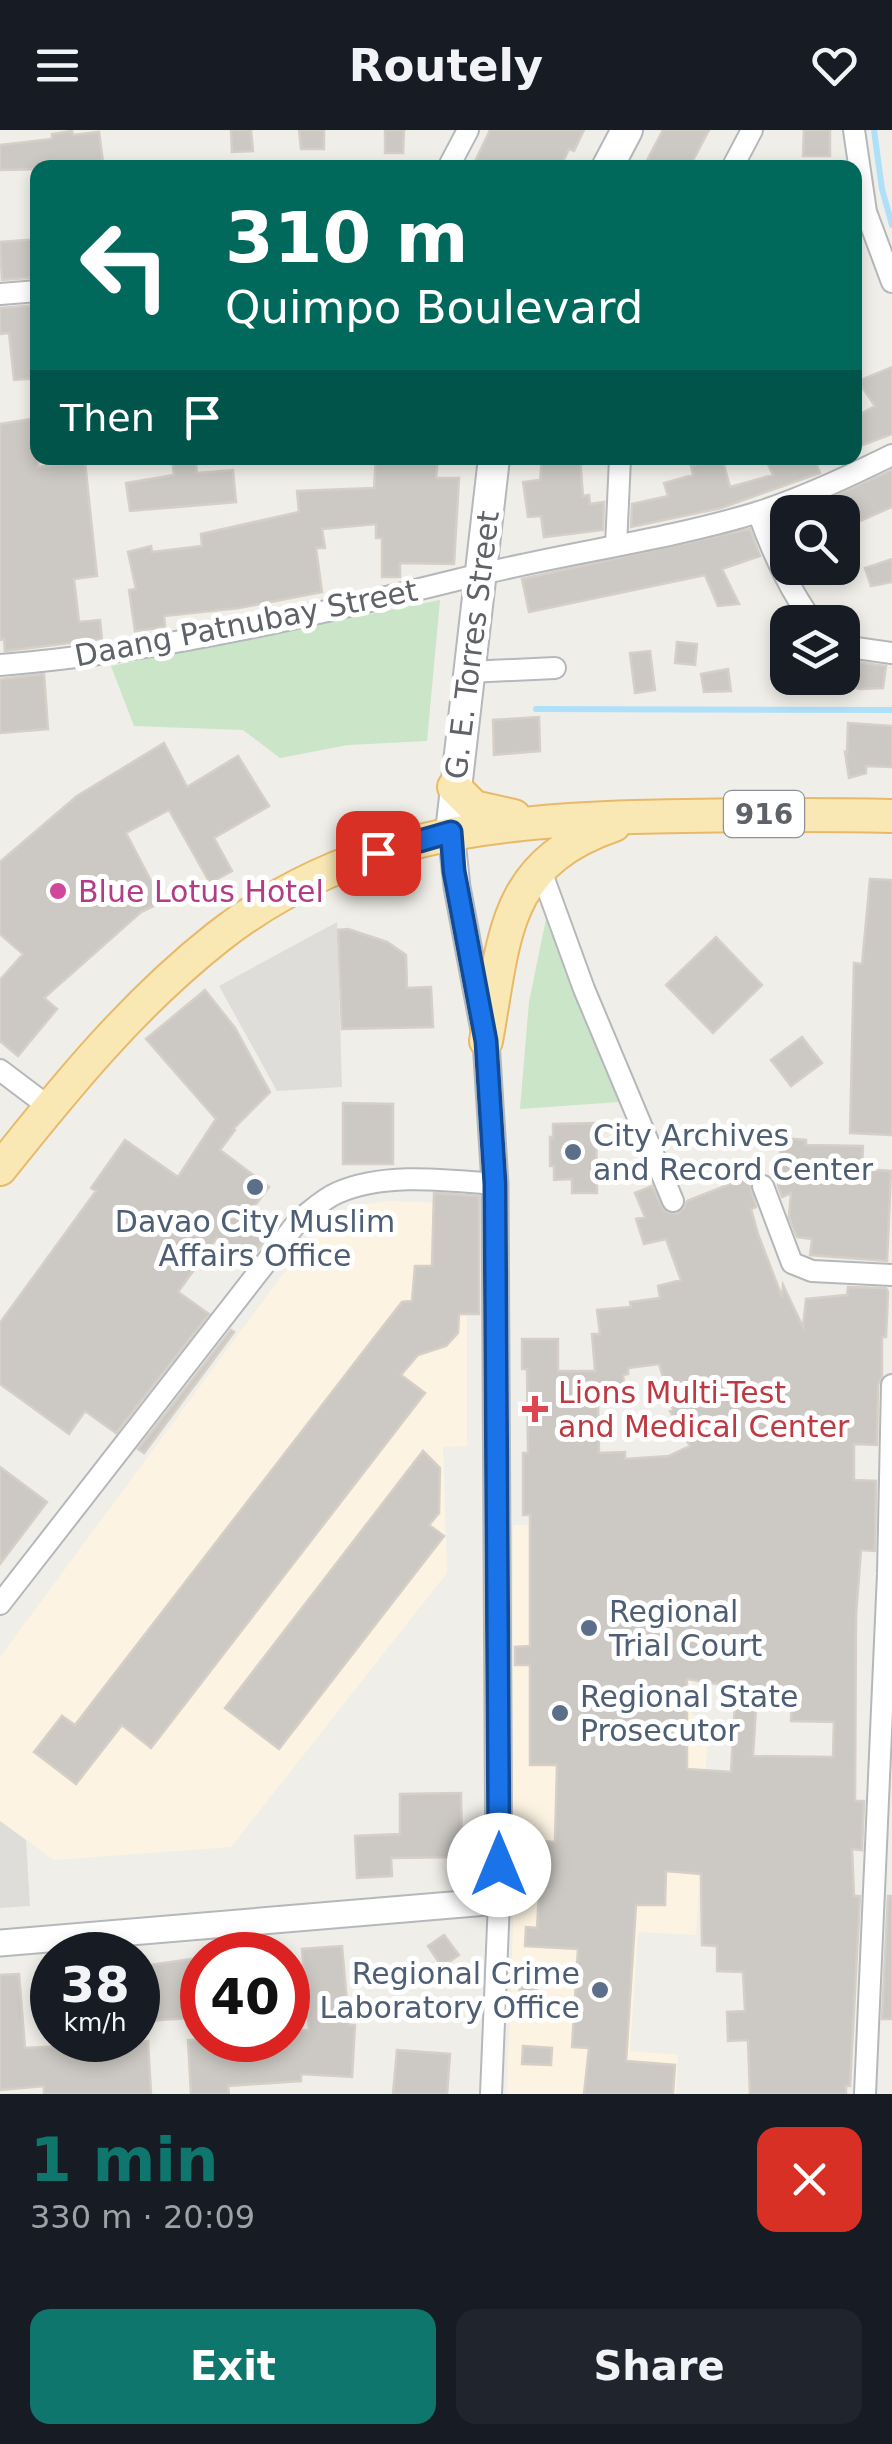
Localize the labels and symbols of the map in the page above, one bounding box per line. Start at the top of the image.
street label: G. E. Torres Street [438,509,506,781]
street label: Daang Patnubay Street [72,573,420,673]
road number: 916 [724,791,804,837]
pin [336,811,421,896]
place label: Blue Lotus Hotel [78,874,324,909]
marker: Blue Lotus Hotel [47,880,69,902]
place label: City Archives and Record Center [593,1118,874,1187]
marker: City Archives and Record Center [562,1141,584,1163]
marker: Davao City Muslim Affairs Office [244,1176,266,1198]
place label: Davao City Muslim Affairs Office [115,1204,395,1273]
place label: Lions Multi-Test and Medical Center [558,1375,850,1444]
marker: Lions Multi-Test and Medical Center [522,1396,548,1422]
place label: Regional Trial Court [608,1594,762,1663]
marker: Regional Trial Court [578,1617,600,1639]
place label: Regional State Prosecutor [580,1679,798,1748]
marker: Regional State Prosecutor [549,1702,571,1724]
position arrow [447,1813,551,1917]
speed limit sign: 40 [180,1932,310,2062]
place label: Regional Crime Laboratory Office [319,1956,580,2025]
marker: Regional Crime Laboratory Office [589,1979,611,2001]

